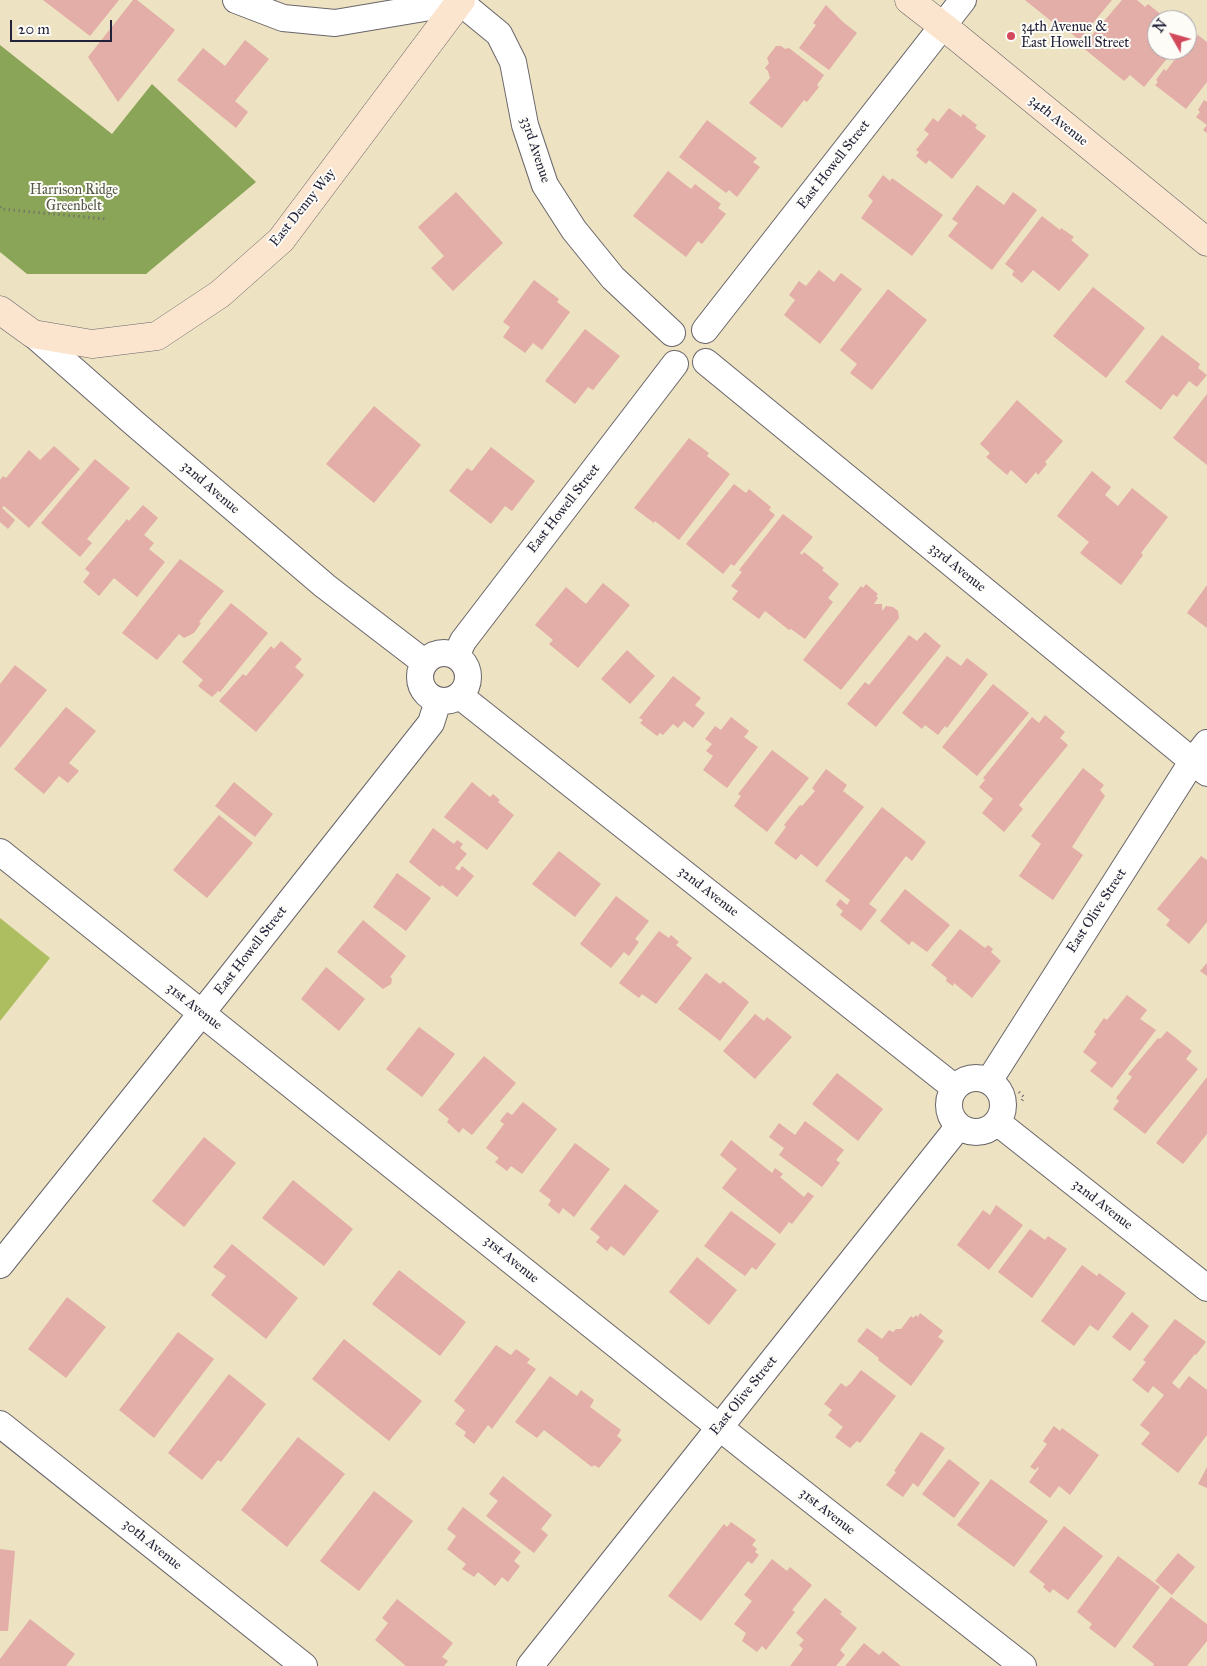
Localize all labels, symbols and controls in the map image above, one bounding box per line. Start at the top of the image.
scale bar [12,10,115,42]
north arrow [1147,10,1197,60]
text: N [1150,16,1171,36]
text: 20 m [18,20,50,38]
place label: 34th Avenue & East Howell Street [1021,20,1129,52]
marker: 34th Avenue & East Howell Street [1005,30,1017,42]
street label: 34th Avenue [1025,92,1091,150]
street label: 33rd Avenue [516,115,554,185]
street label: East Howell Street [794,117,874,213]
street label: East Denny Way [266,166,340,250]
park label: Harrison Ridge Greenbelt [30,183,118,216]
street label: 32nd Avenue [177,458,243,518]
street label: East Howell Street [524,461,604,557]
street label: 33rd Avenue [925,540,989,596]
street label: 32nd Avenue [674,863,742,921]
street label: East Olive Street [1063,866,1131,956]
street label: East Howell Street [211,903,291,999]
street label: 31st Avenue [163,980,225,1034]
street label: 32nd Avenue [1068,1176,1136,1234]
street label: 31st Avenue [480,1233,542,1287]
street label: East Olive Street [707,1353,781,1439]
street label: 31st Avenue [796,1485,858,1539]
street label: 30th Avenue [119,1516,185,1574]

